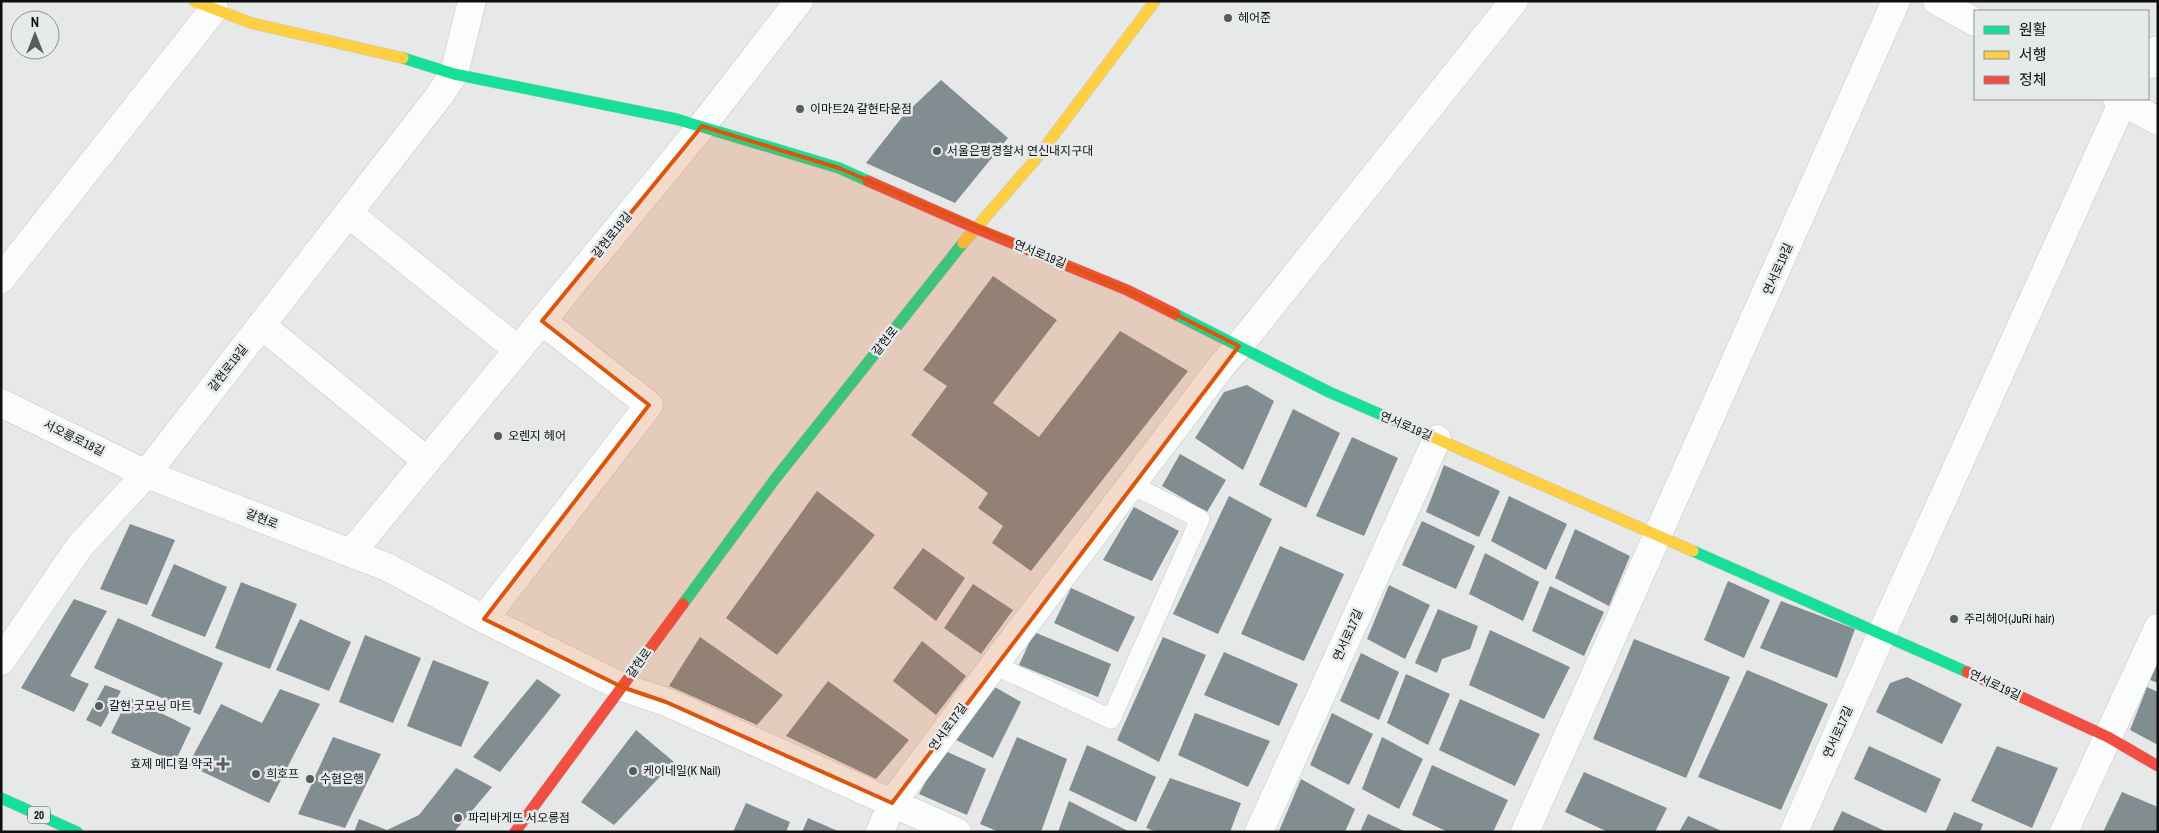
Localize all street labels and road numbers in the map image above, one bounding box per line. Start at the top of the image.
street label: 갈현로19길 [588,209,636,261]
street label: 연서로19길 [1011,236,1069,272]
street label: 연서로19길 [1759,241,1797,297]
street label: 갈현로 [868,323,902,359]
street label: 갈현로19길 [205,341,251,395]
street label: 연서로19길 [1378,408,1434,444]
street label: 서오릉로18길 [41,416,107,460]
street label: 갈현로 [244,506,280,532]
street label: 연서로17길 [1329,607,1367,663]
street label: 갈현로 [623,645,655,681]
street label: 연서로19길 [1967,666,2023,704]
street label: 연서로17길 [925,700,971,754]
street label: 연서로17길 [1819,704,1857,760]
road number: 20 [28,806,50,824]

